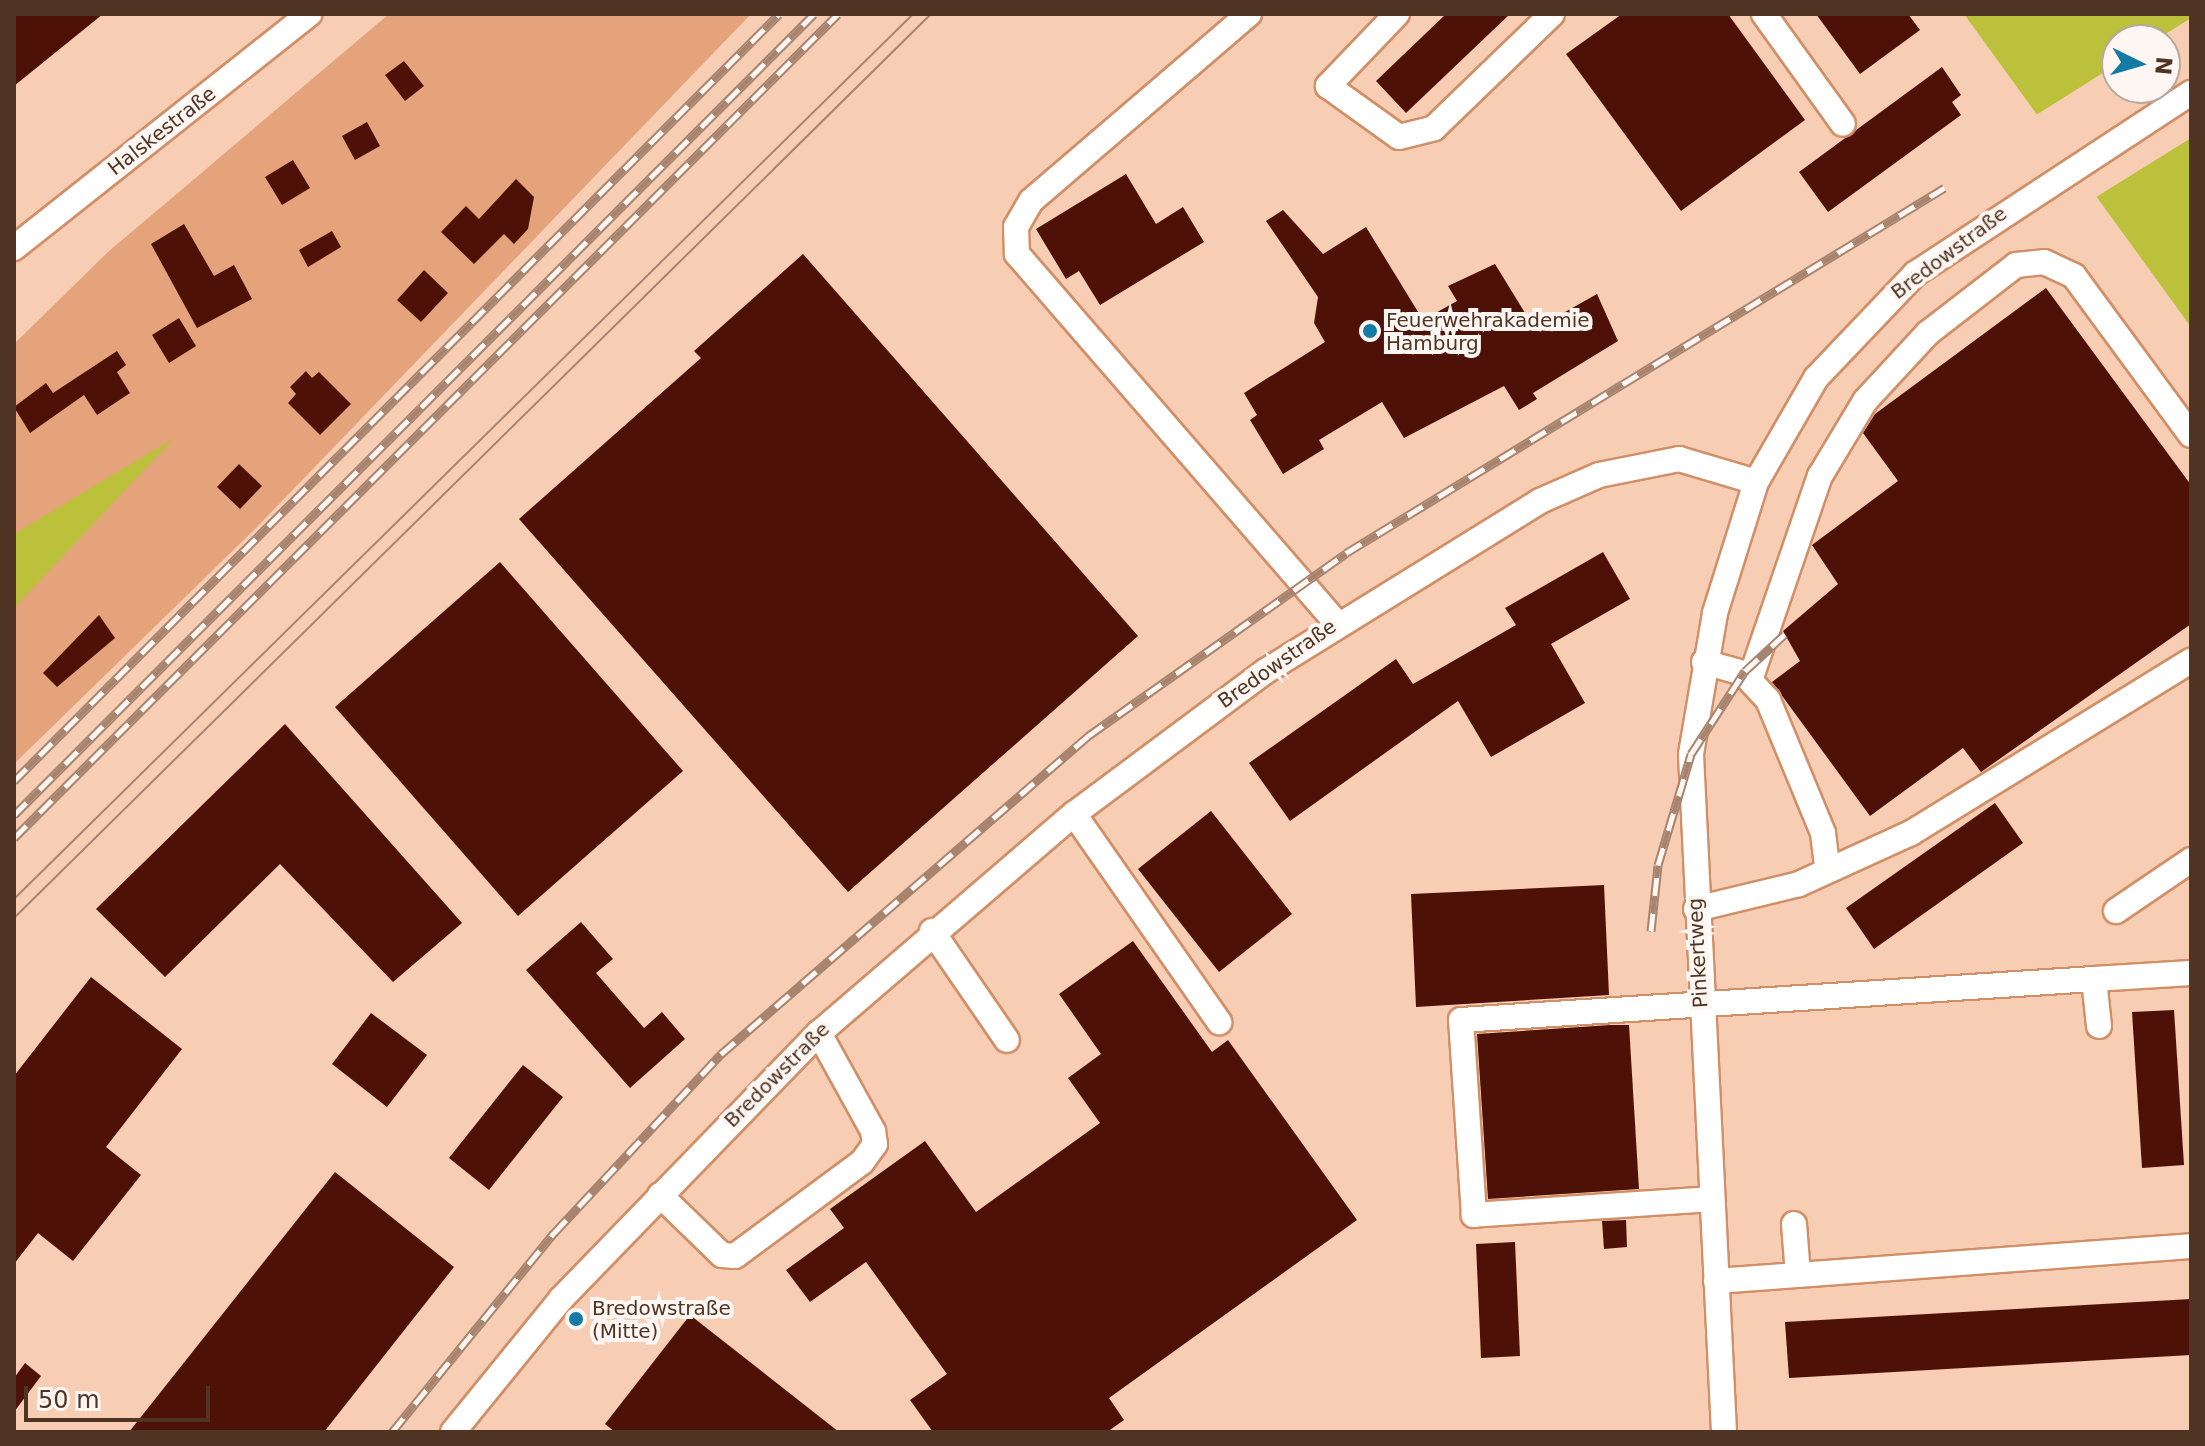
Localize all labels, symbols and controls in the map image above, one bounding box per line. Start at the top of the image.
north arrow [2101,24,2181,104]
text: N [2150,56,2177,76]
street label: Halskestraße [103,81,221,181]
street label: Bredowstraße [1886,202,2012,304]
place label: Feuerwehrakademie Hamburg [1386,308,1590,355]
marker: Feuerwehrakademie Hamburg [1361,322,1379,340]
street label: Bredowstraße [1213,614,1341,714]
street label: Pinkertweg [1683,897,1713,1009]
street label: Bredowstraße [719,1017,835,1133]
place label: Bredowstraße (Mitte) [592,1296,731,1343]
marker: Bredowstraße (Mitte) [567,1310,585,1328]
scale bar [28,1370,214,1420]
text: 50 m [38,1386,100,1414]

